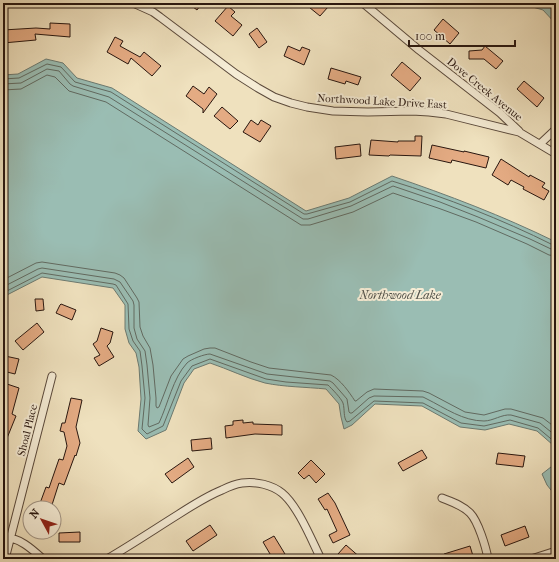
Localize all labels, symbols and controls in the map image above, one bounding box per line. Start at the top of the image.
scale bar [409,22,515,48]
text: 100 m [415,29,445,43]
street label: Dove Creek Avenue [444,55,525,124]
street label: Northwood Lake Drive East [317,92,447,111]
water label: Northwood Lake [358,288,442,302]
street label: Shoal Place [15,402,40,457]
north arrow [22,500,62,540]
text: N [27,506,43,521]

